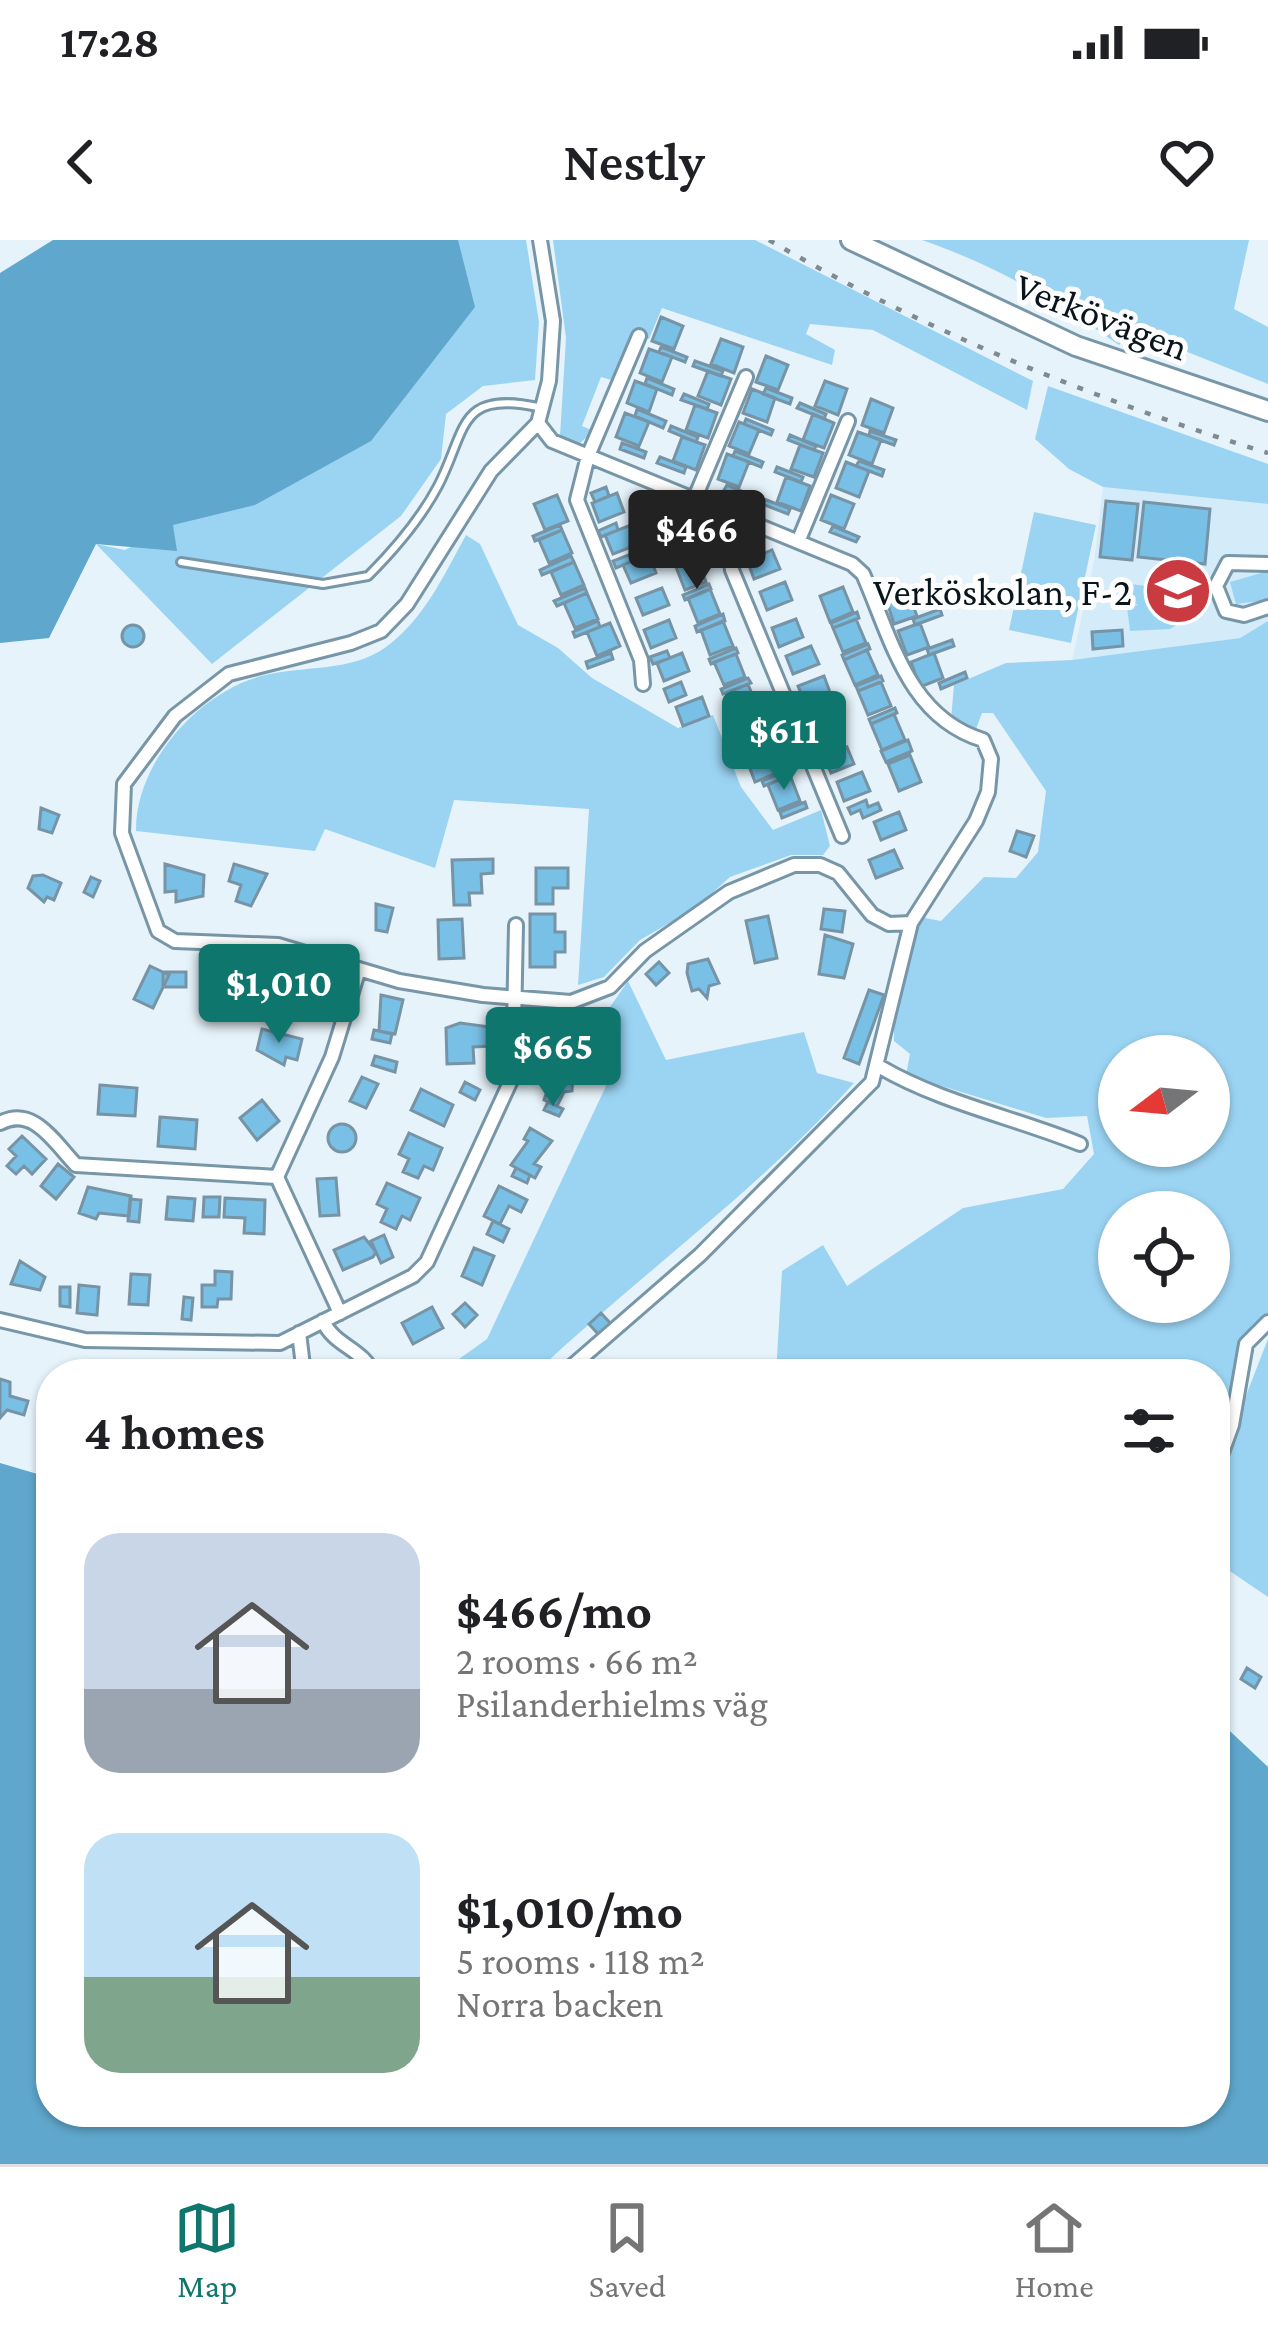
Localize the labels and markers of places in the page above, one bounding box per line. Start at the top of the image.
pin: $466 [626,490,768,592]
school or university icon: Verköskolan, F-2 [1143,556,1213,626]
place label: Verköskolan, F-2 [873,570,1132,613]
pin: $611 [713,691,855,793]
pin: $1,010 [181,944,377,1046]
pin: $665 [482,1007,624,1109]

